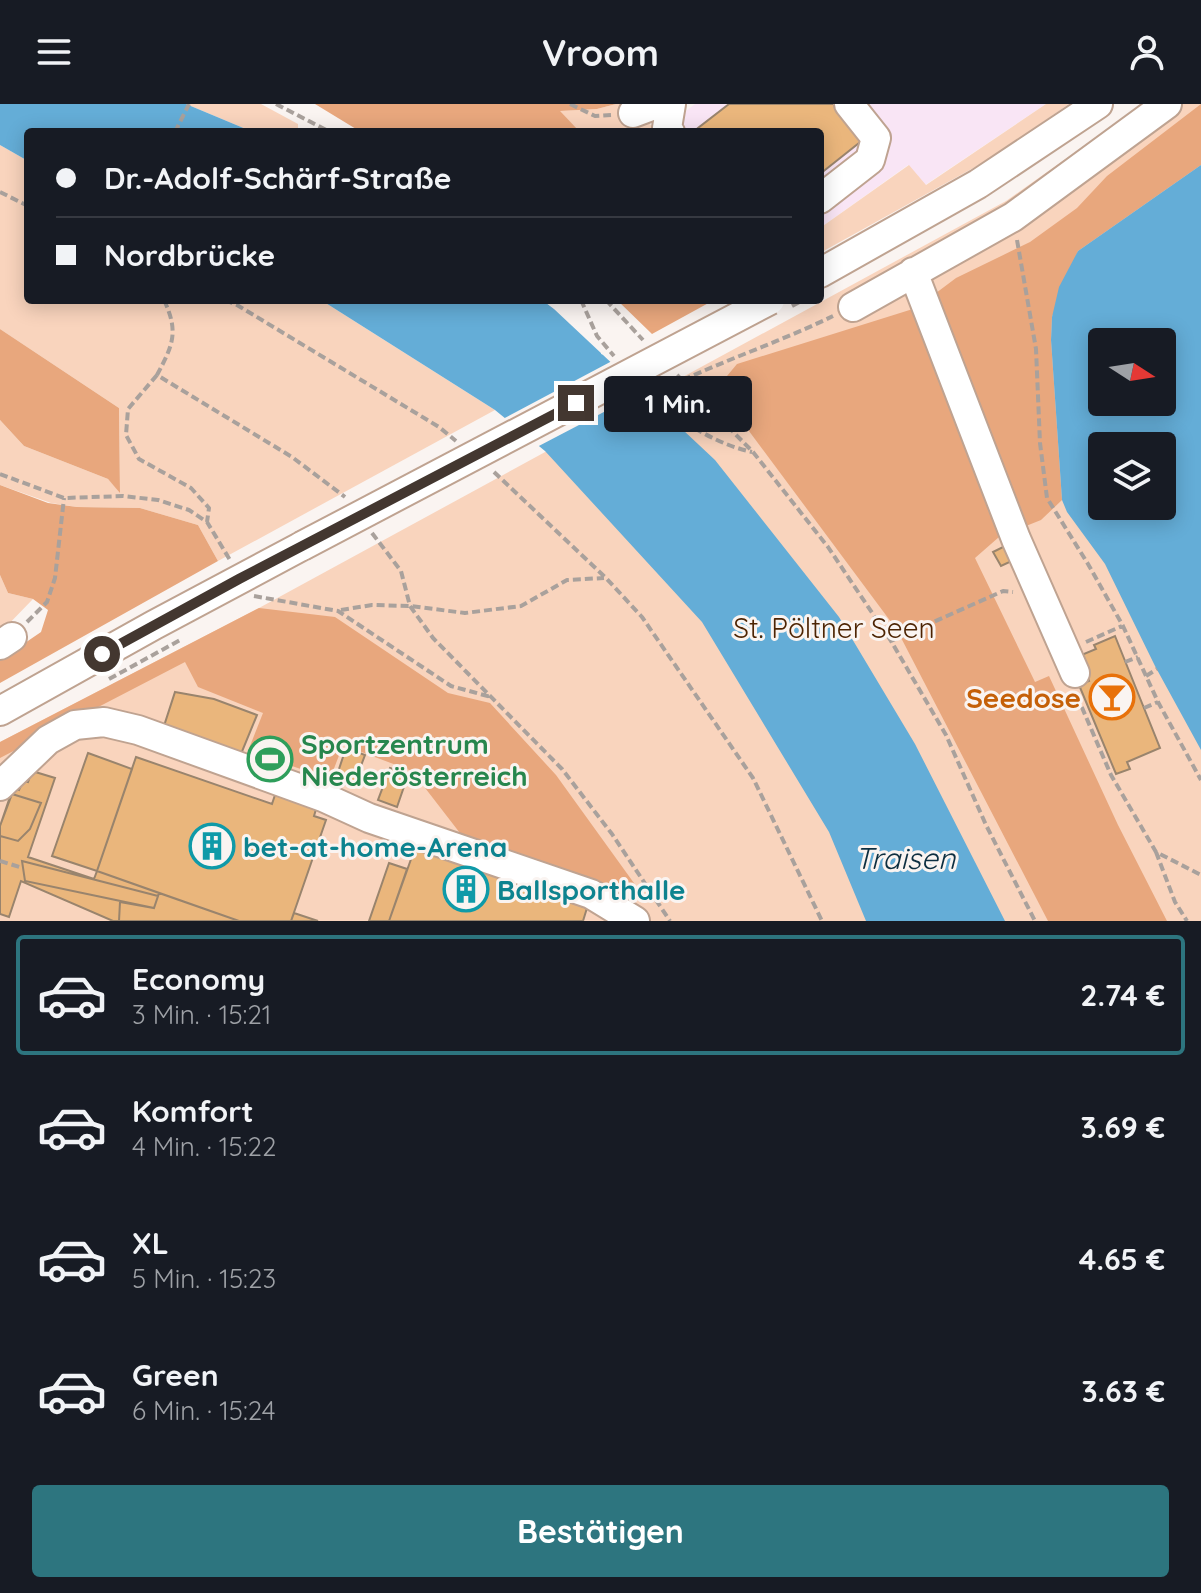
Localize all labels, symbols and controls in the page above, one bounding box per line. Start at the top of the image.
icon: menu [32,30,76,74]
text: Vroom [542,30,659,75]
icon: person [1125,30,1169,74]
text: Dr.-Adolf-Schärf-Straße [104,159,451,197]
text: Nordbrücke [104,236,275,274]
north arrow [1088,328,1176,416]
map controls [1088,328,1176,520]
callout: 1 Min. [604,375,752,431]
route end [558,385,594,421]
text: 1 Min. [645,387,711,420]
button: layers [1088,432,1176,520]
park label: St. Pöltner Seen [733,610,935,645]
route start [84,636,120,672]
bar icon: Seedose [1088,673,1136,721]
place label: Seedose [966,680,1081,715]
place label: Sportzentrum Niederösterreich [301,726,528,793]
sports icon: Sportzentrum Niederösterreich [246,735,294,783]
building icon: bet-at-home-Arena [188,822,236,870]
place label: bet-at-home-Arena [243,829,507,864]
water label: Traisen [855,839,956,877]
building icon: Ballsporthalle [442,865,490,913]
place label: Ballsporthalle [497,872,686,907]
icon: car [36,959,108,1031]
text: Economy [132,960,265,998]
text: 2.74 € [1080,976,1165,1014]
text: 3 Min. · 15:21 [132,998,271,1031]
icon: car [36,1091,108,1163]
text: Komfort [132,1092,254,1130]
text: 3.69 € [1081,1108,1165,1146]
text: 4 Min. · 15:22 [132,1130,276,1163]
icon: car [36,1223,108,1295]
text: XL [132,1224,169,1262]
text: 4.65 € [1079,1240,1165,1278]
text: 5 Min. · 15:23 [132,1262,276,1295]
icon: car [36,1355,108,1427]
text: Green [132,1356,219,1394]
text: 3.63 € [1082,1372,1165,1410]
text: 6 Min. · 15:24 [132,1394,276,1427]
button: Bestätigen [32,1485,1169,1577]

